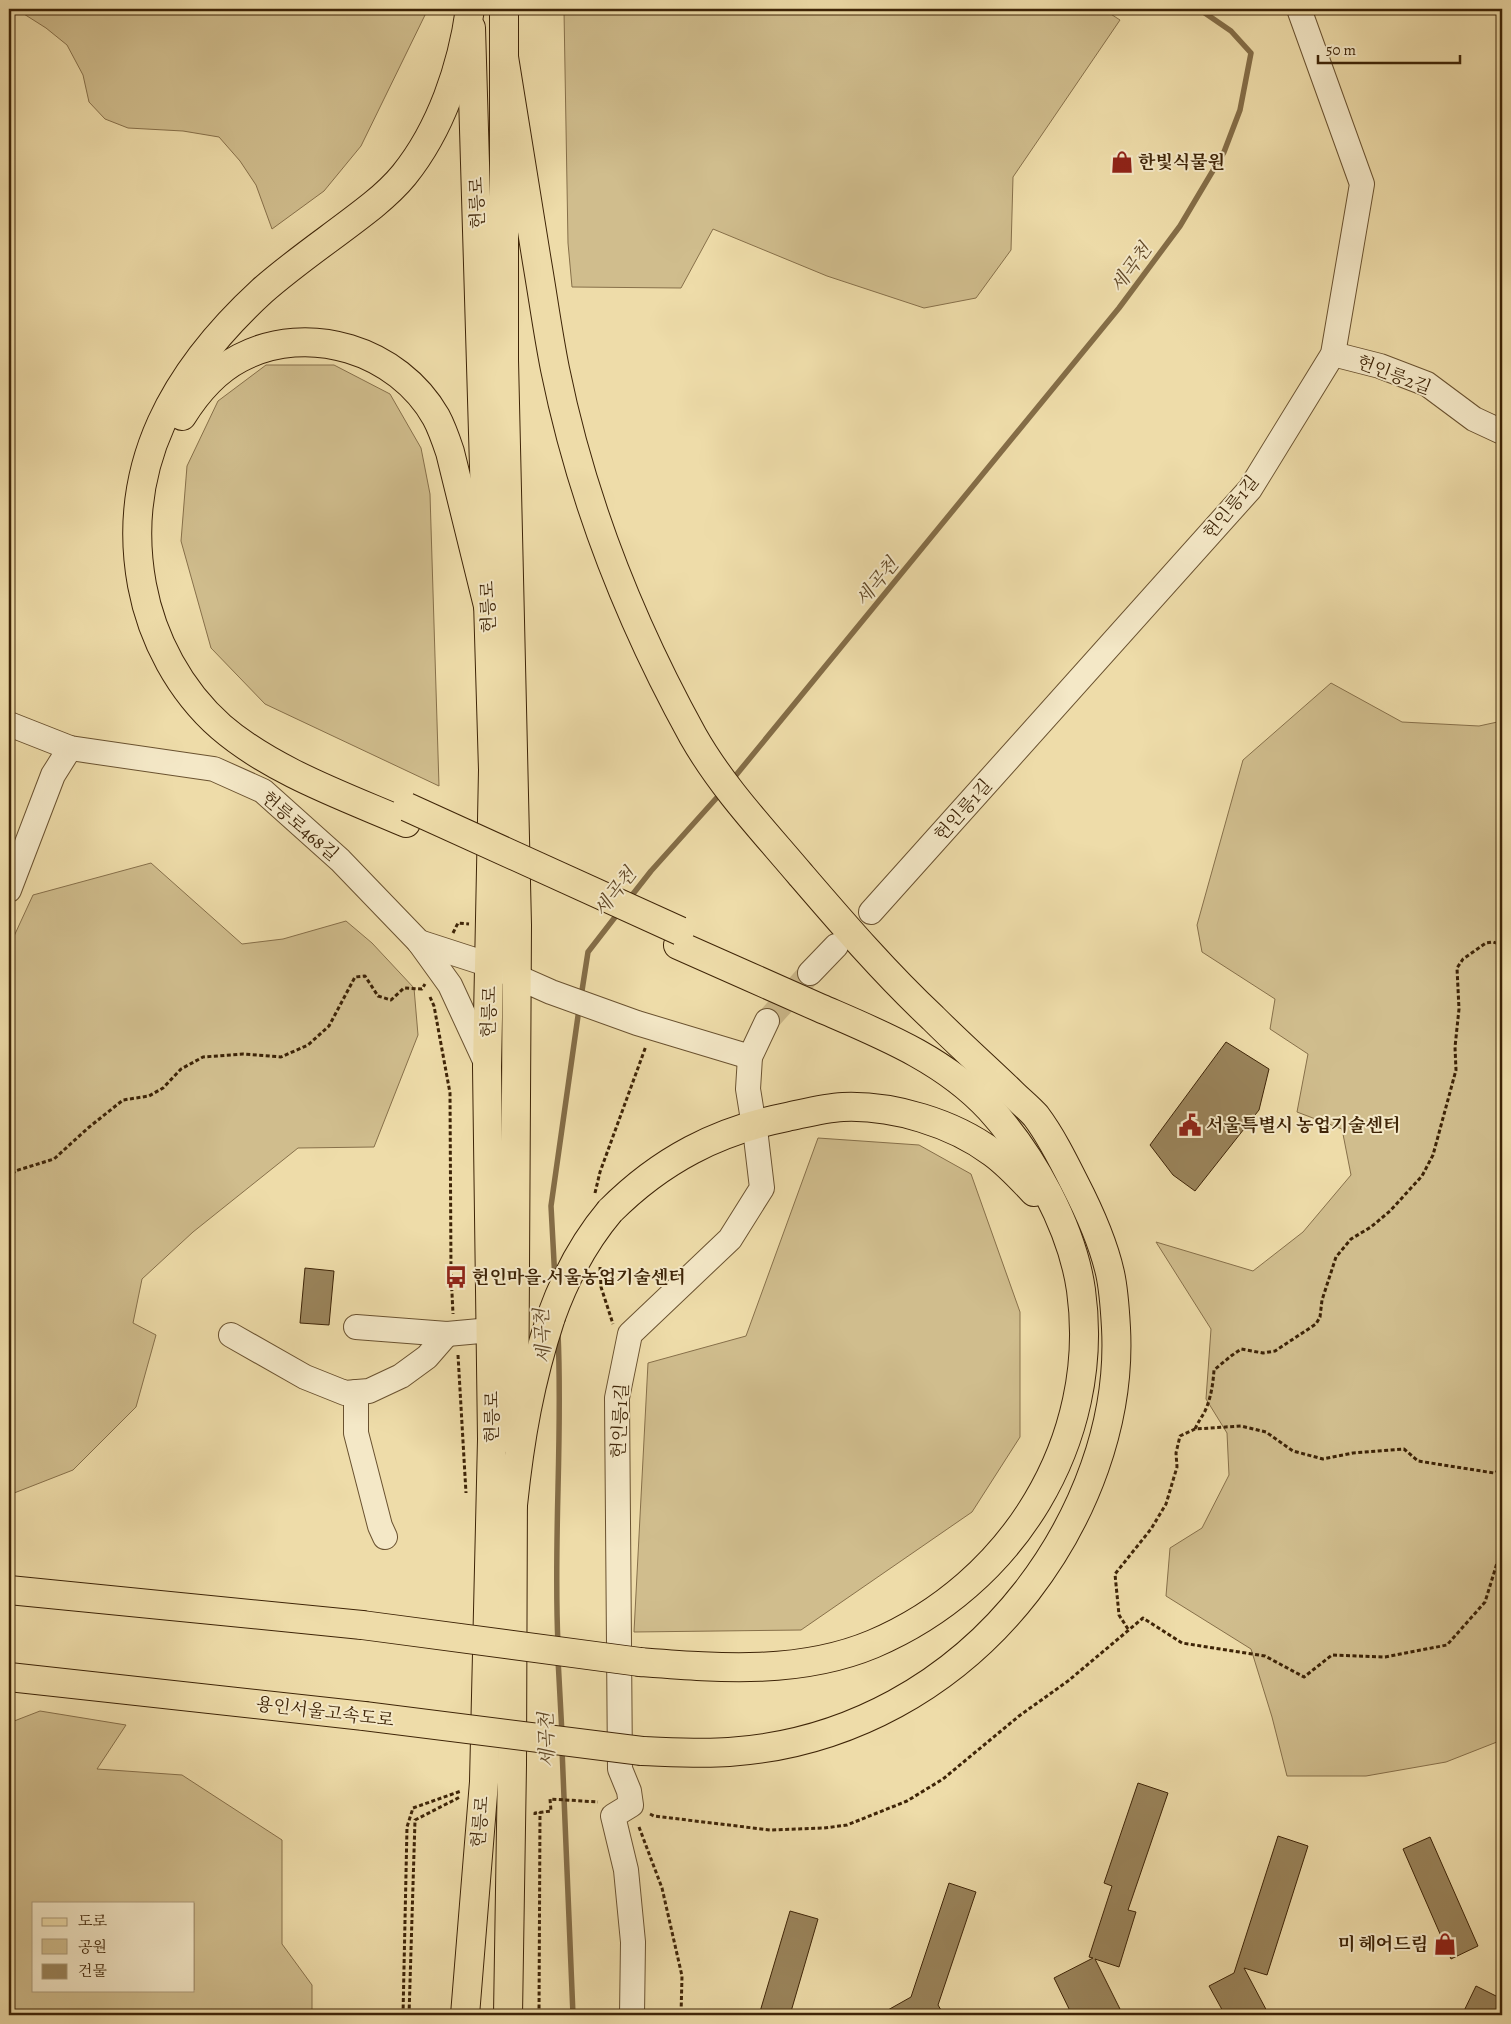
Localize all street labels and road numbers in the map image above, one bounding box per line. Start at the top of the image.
street label: 헌릉로 [464,177,490,229]
street label: 헌인릉2길 [1353,350,1435,400]
street label: 헌인릉1길 [1198,470,1264,544]
street label: 헌릉로 [475,581,501,633]
street label: 헌인릉1길 [929,774,997,846]
street label: 헌릉로468길 [256,786,344,866]
street label: 헌릉로 [476,986,502,1038]
street label: 헌인릉1길 [606,1383,634,1459]
street label: 헌릉로 [480,1391,504,1443]
street label: 용인서울고속도로 [255,1692,395,1732]
street label: 헌릉로 [466,1795,494,1849]

